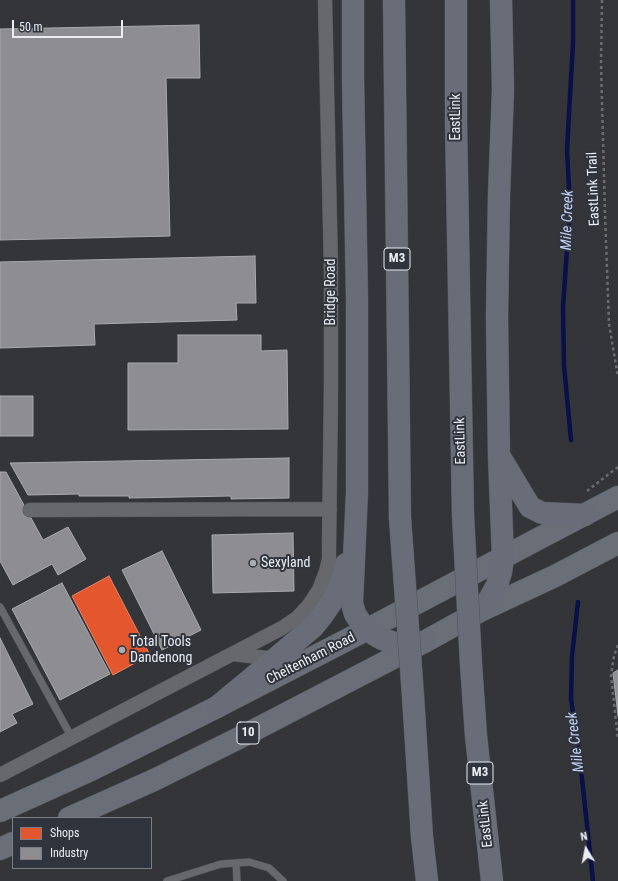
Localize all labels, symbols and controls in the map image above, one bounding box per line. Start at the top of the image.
scale bar [14,12,125,38]
text: 50 m [19,20,43,34]
street label: EastLink [448,93,464,141]
street label: EastLink Trail [584,152,604,226]
water label: Mile Creek [558,189,578,251]
road number: M3 [384,248,410,270]
street label: Bridge Road [323,259,339,325]
street label: EastLink [452,417,470,465]
place label: Sexyland [261,555,310,571]
marker: Sexyland [248,558,258,568]
street label: Cheltenham Road [264,629,358,689]
place label: Total Tools Dandenong [130,634,192,666]
marker: Total Tools Dandenong [117,645,127,655]
water label: Mile Creek [563,711,589,773]
road number: 10 [237,722,259,744]
road number: M3 [467,762,493,784]
street label: EastLink [475,800,497,848]
legend [12,817,152,869]
text: Shops [50,826,79,840]
north arrow [566,829,606,869]
text: N [579,830,588,844]
text: Industry [50,846,88,860]

